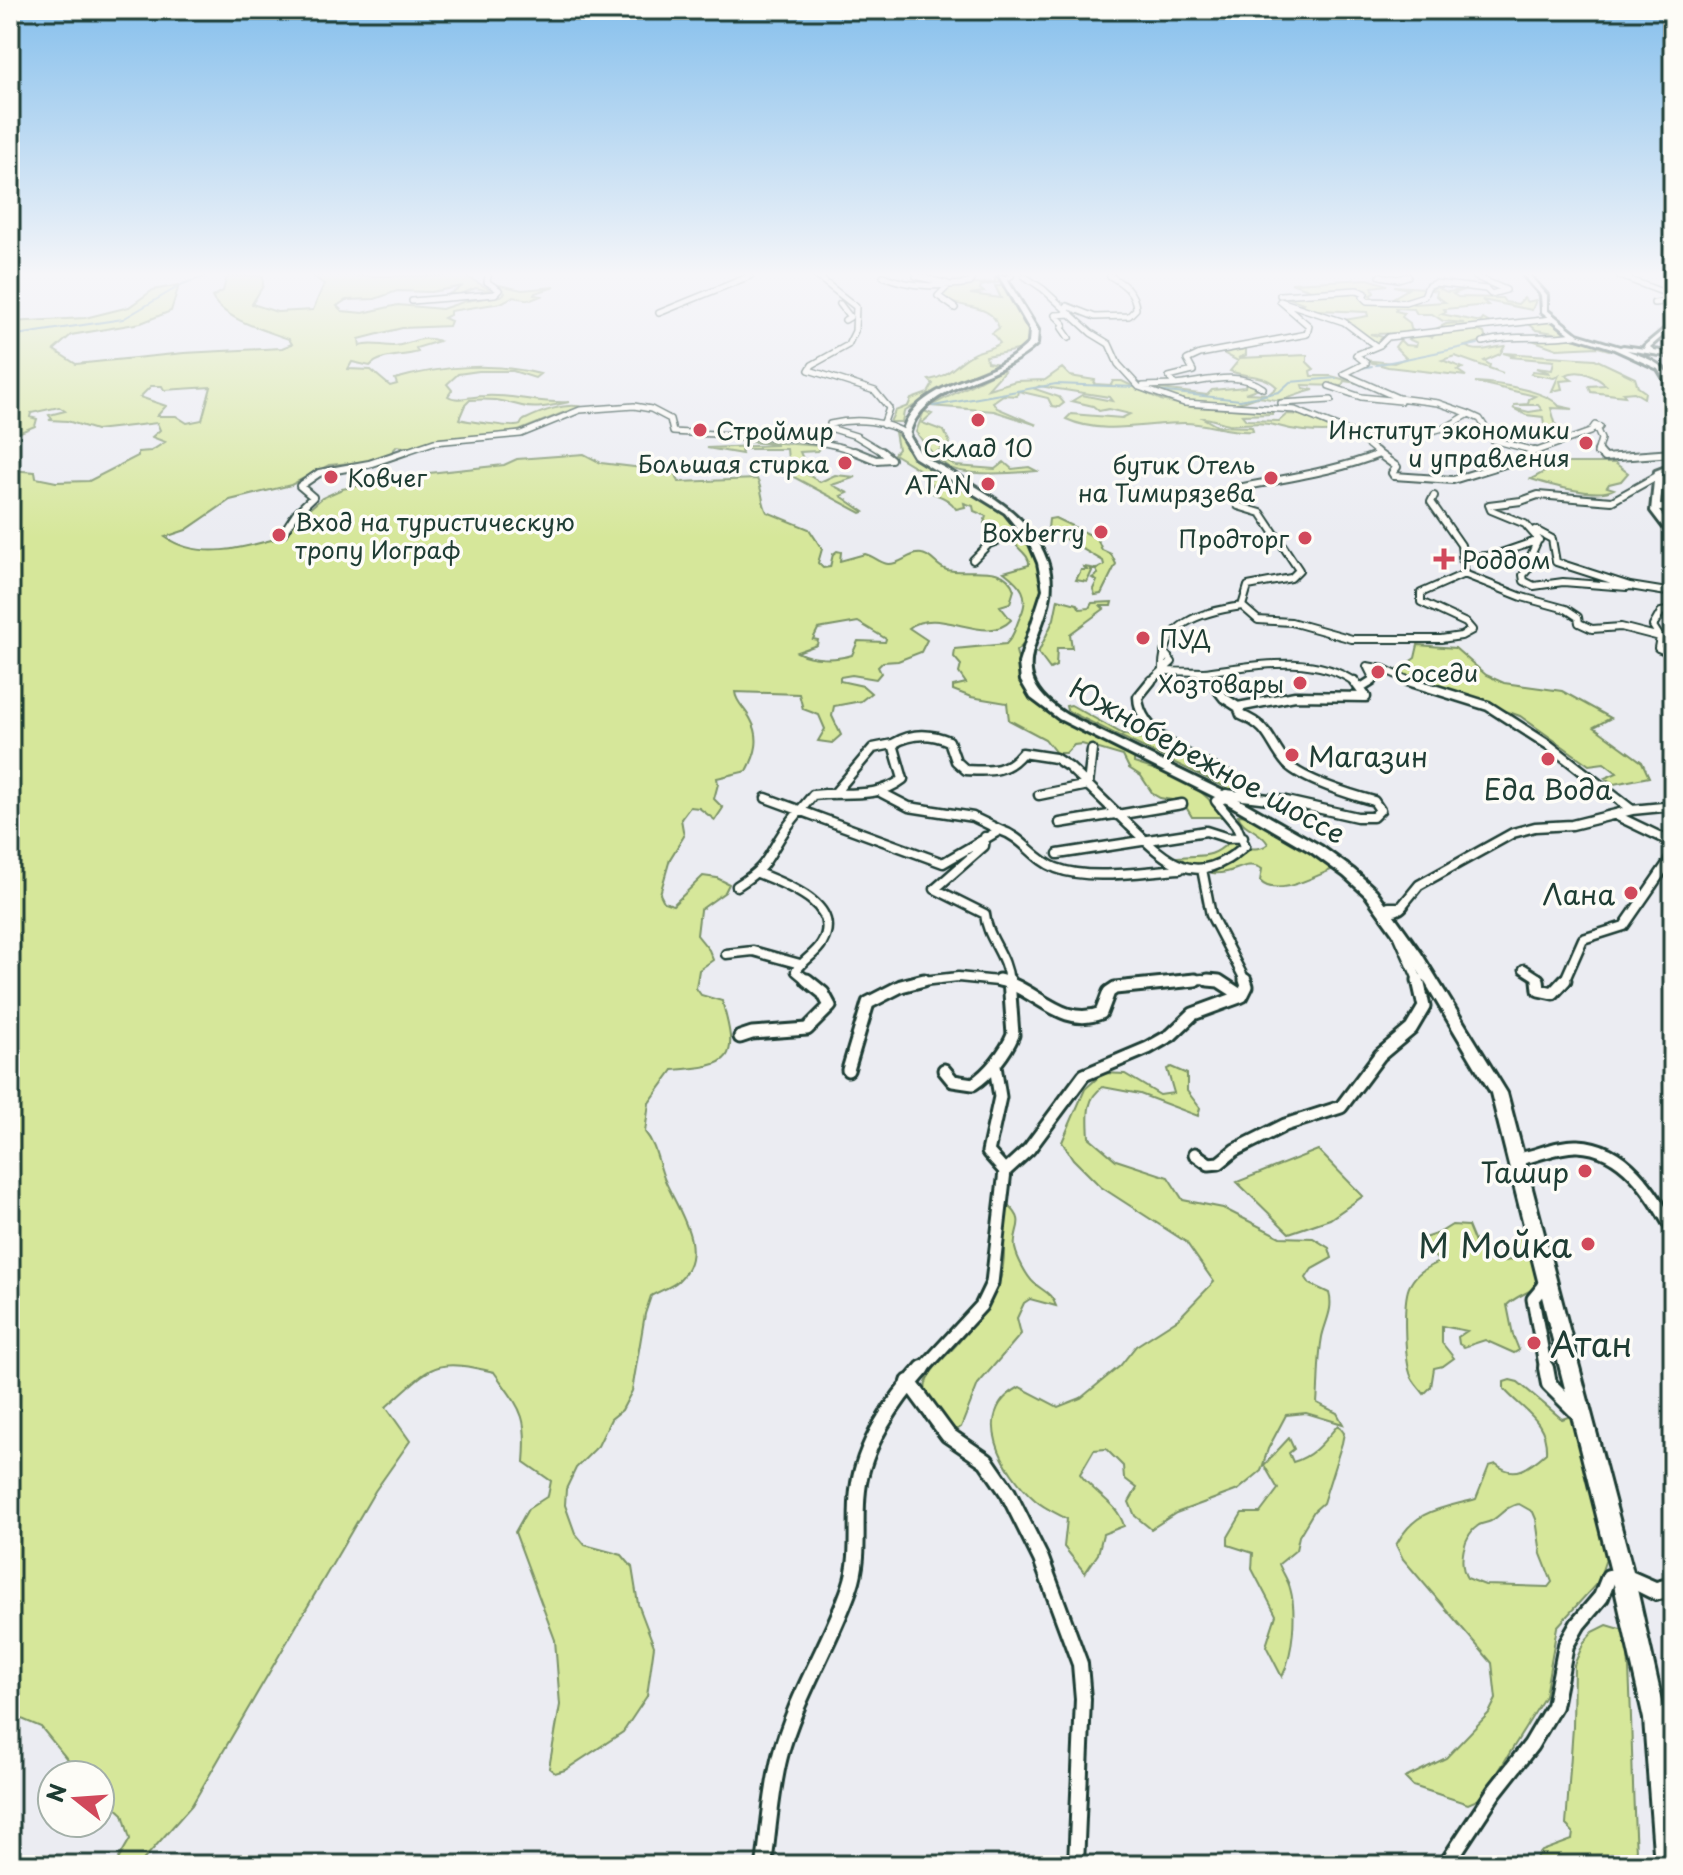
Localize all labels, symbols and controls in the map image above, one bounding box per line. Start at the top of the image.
marker: Склад 10 [969,411,987,429]
place label: Институт экономики и управления [1328,411,1570,475]
place label: Строймир [716,412,834,448]
marker: Строймир [691,421,709,439]
place label: Склад 10 [923,429,1033,465]
marker: Институт экономики и управления [1577,434,1595,452]
place label: Большая стирка [638,445,829,481]
place label: бутик Отель на Тимирязева [1077,446,1255,510]
marker: Большая стирка [836,454,854,472]
place label: Ковчег [347,459,427,495]
place label: ATAN [905,466,972,502]
marker: Ковчег [322,468,340,486]
marker: бутик Отель на Тимирязева [1262,469,1280,487]
marker: ATAN [979,475,997,493]
place label: Вход на туристическую тропу Иограф [295,503,575,567]
place label: Boxberry [981,514,1085,550]
place label: Продторг [1178,520,1289,556]
marker: Boxberry [1092,523,1110,541]
marker: Вход на туристическую тропу Иограф [270,526,288,544]
marker: Продторг [1296,529,1314,547]
place label: Роддом [1462,541,1551,577]
marker: Роддом [1433,548,1455,570]
place label: ПУД [1159,620,1211,656]
marker: ПУД [1134,629,1152,647]
place label: Соседи [1394,654,1478,690]
marker: Соседи [1369,663,1387,681]
place label: Хозтовары [1158,665,1284,701]
street label: Южнобережное шоссе [1062,666,1354,854]
marker: Хозтовары [1291,674,1309,692]
place label: Магазин [1308,734,1428,777]
marker: Магазин [1283,746,1301,764]
marker: Еда Вода [1539,750,1557,768]
place label: Еда Вода [1483,767,1613,810]
place label: Лана [1542,872,1615,915]
marker: Лана [1622,884,1640,902]
place label: Ташир [1481,1150,1569,1193]
marker: Ташир [1576,1162,1594,1180]
place label: М Мойка [1418,1218,1573,1270]
marker: М Мойка [1579,1235,1597,1253]
place label: Атан [1550,1317,1633,1369]
marker: Атан [1525,1334,1543,1352]
north arrow [36,1759,116,1839]
text: N [37,1780,74,1806]

